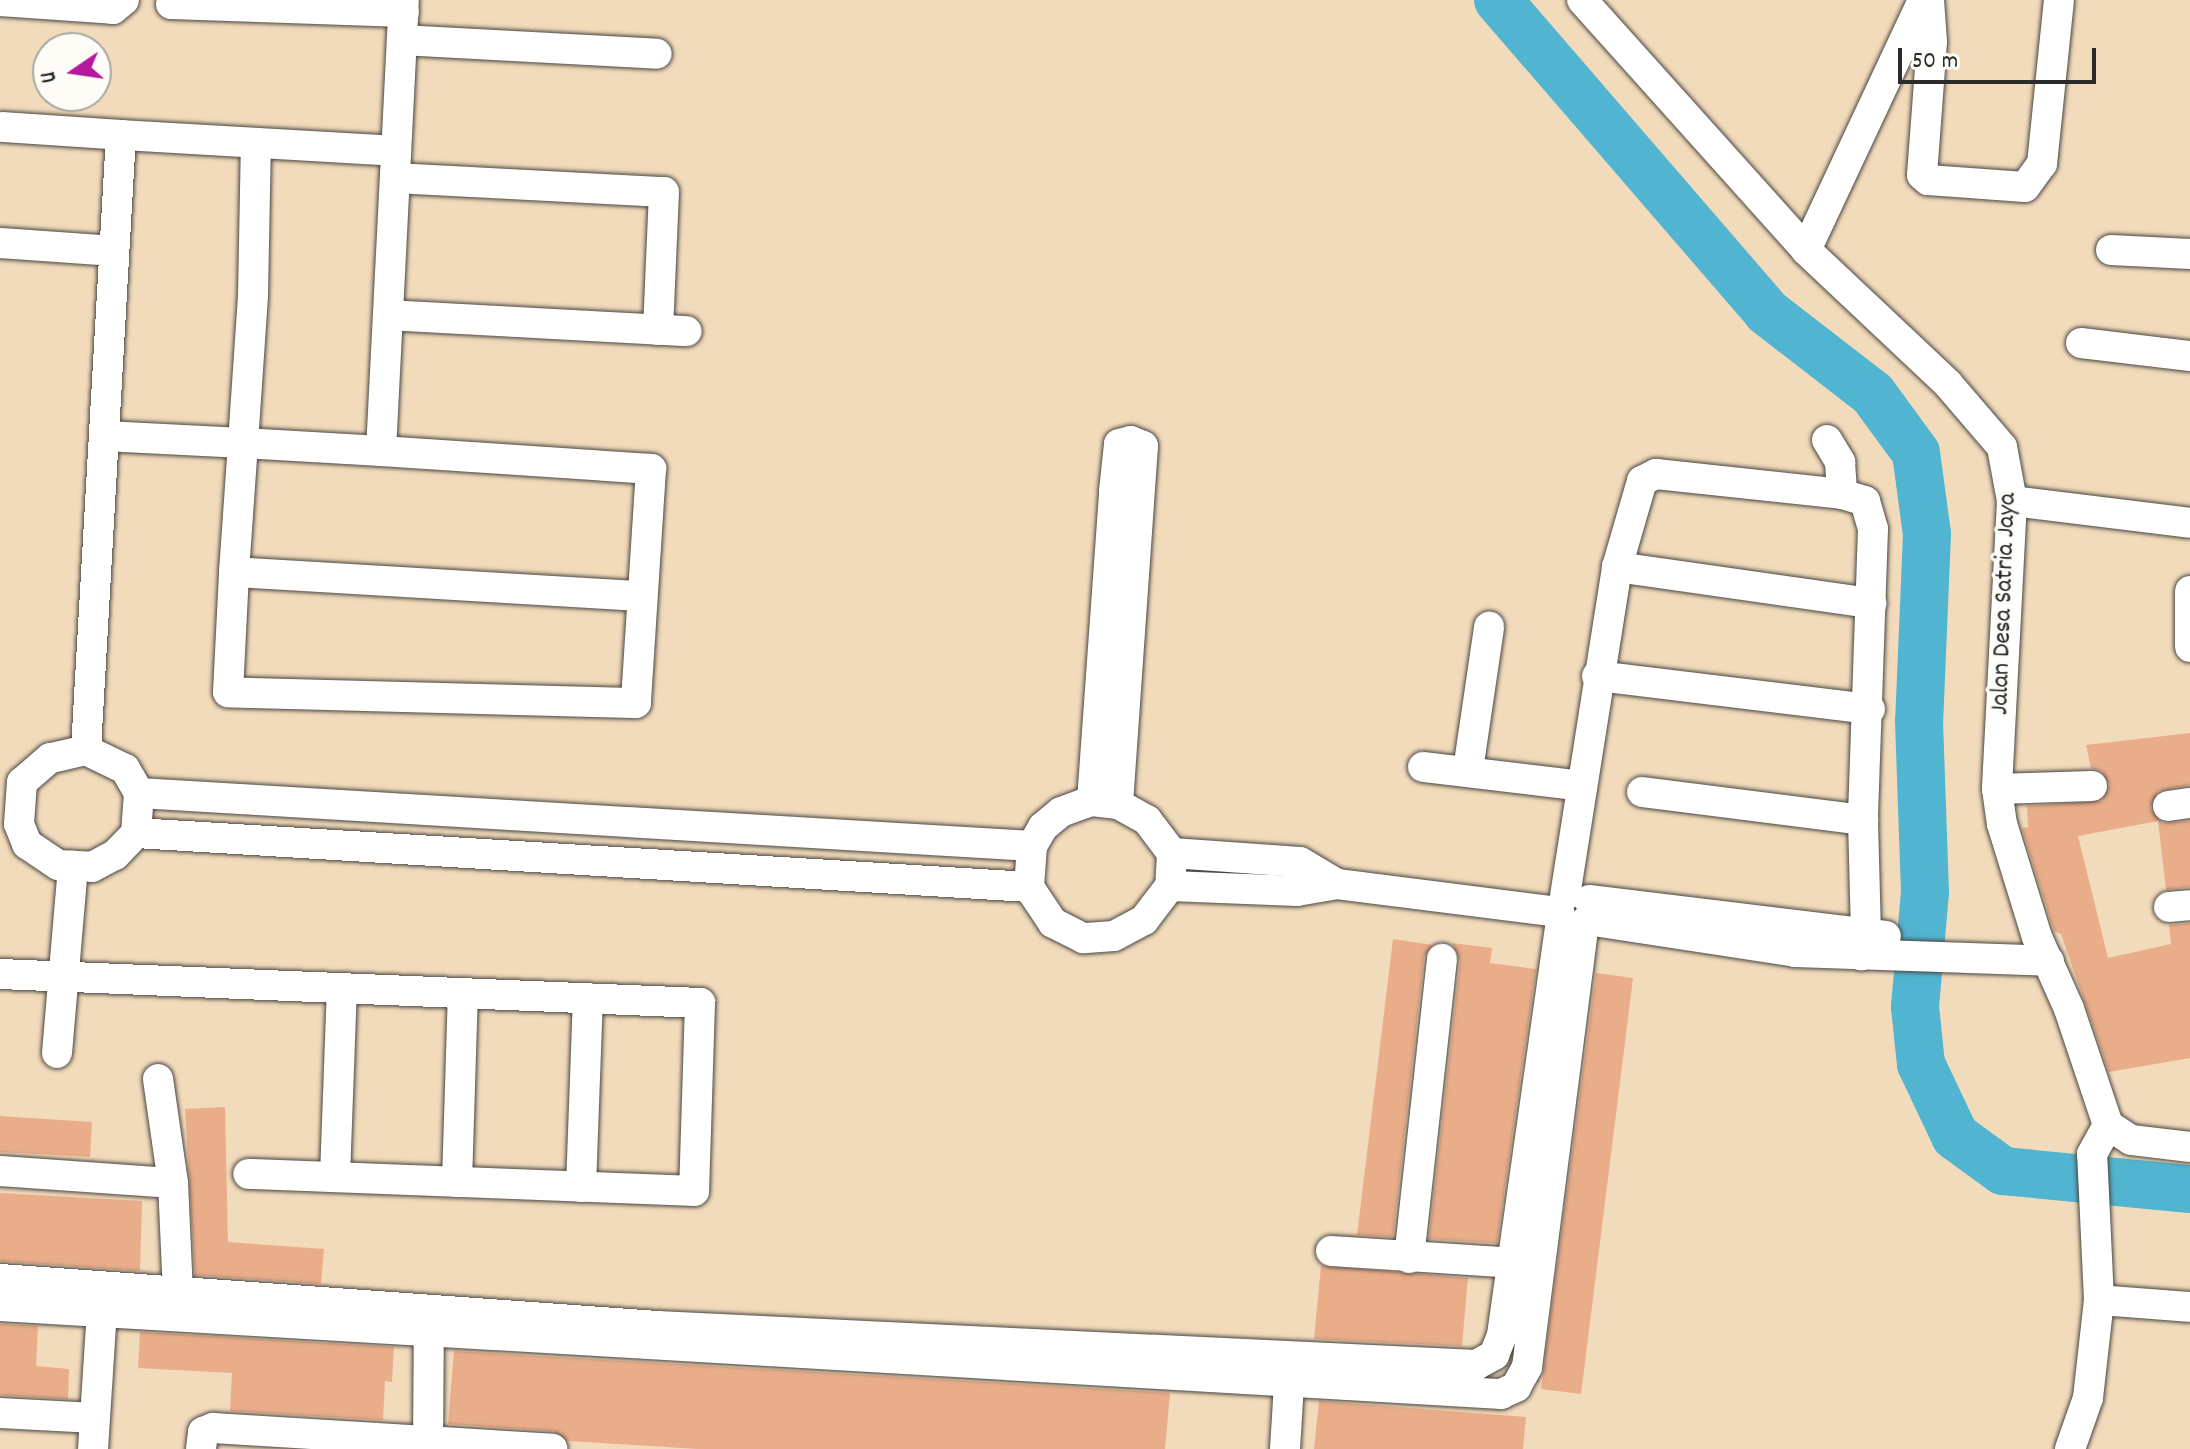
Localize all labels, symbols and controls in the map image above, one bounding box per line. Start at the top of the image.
north arrow [32,32,112,112]
scale bar [1902,32,2100,82]
text: 50 m [1912,45,1958,79]
text: U [34,68,66,86]
street label: Jalan Desa Satria Jaya [1986,492,2024,716]

